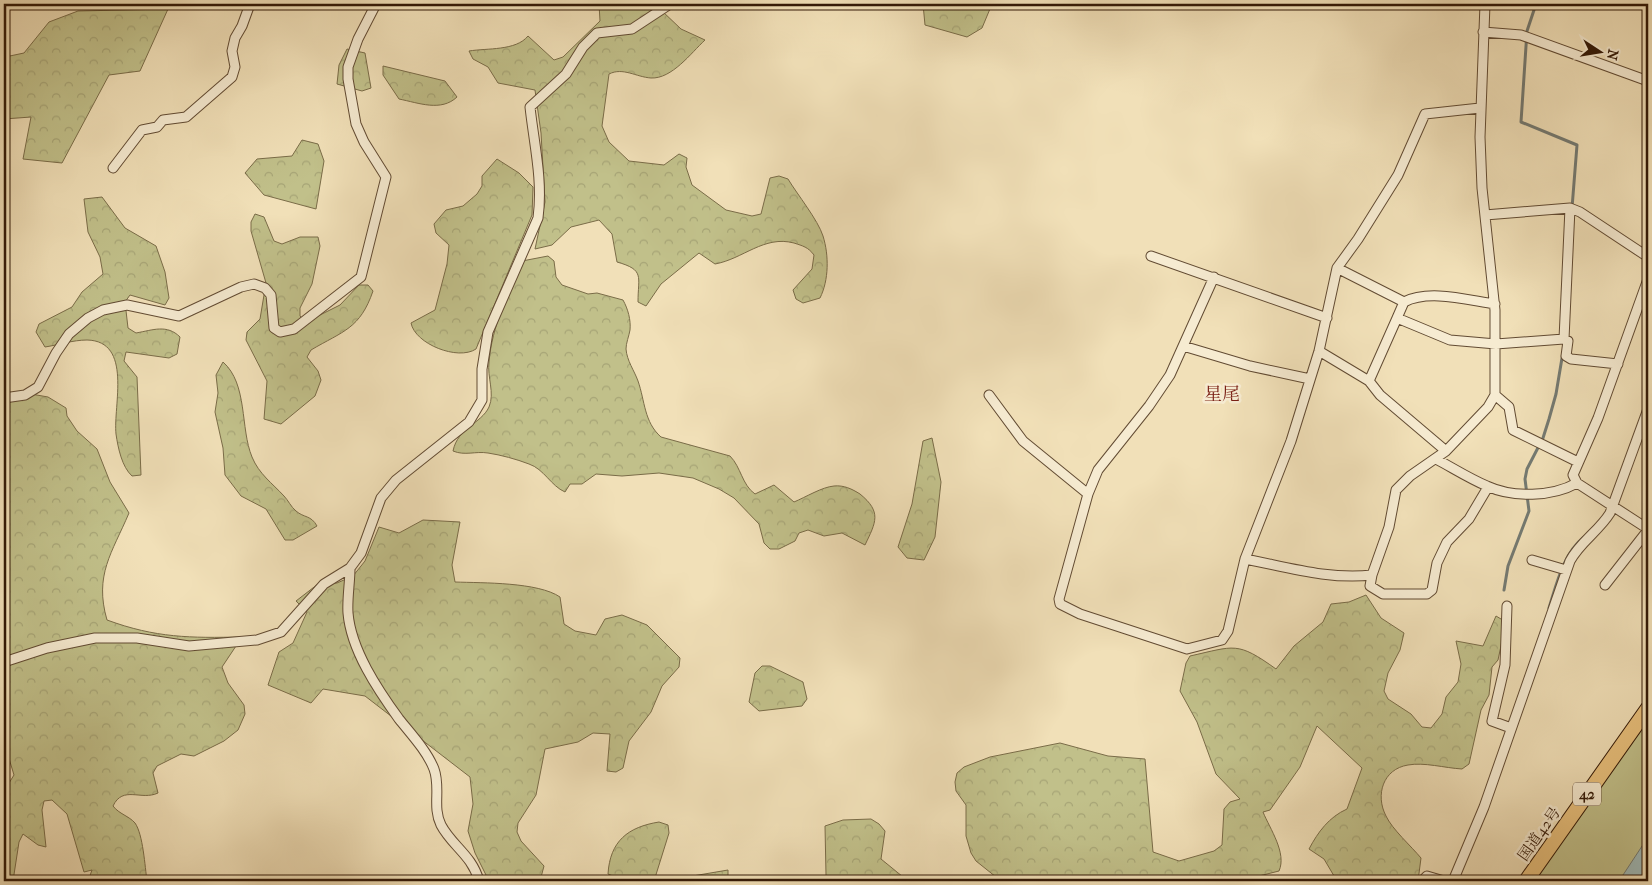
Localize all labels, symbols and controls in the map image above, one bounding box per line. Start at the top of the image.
north arrow [1574,28,1624,78]
text: N [1603,48,1622,62]
district label: 星尾 [1204,384,1240,405]
road number: 42 [1573,782,1601,806]
street label: 国道42号 [1514,804,1564,864]

